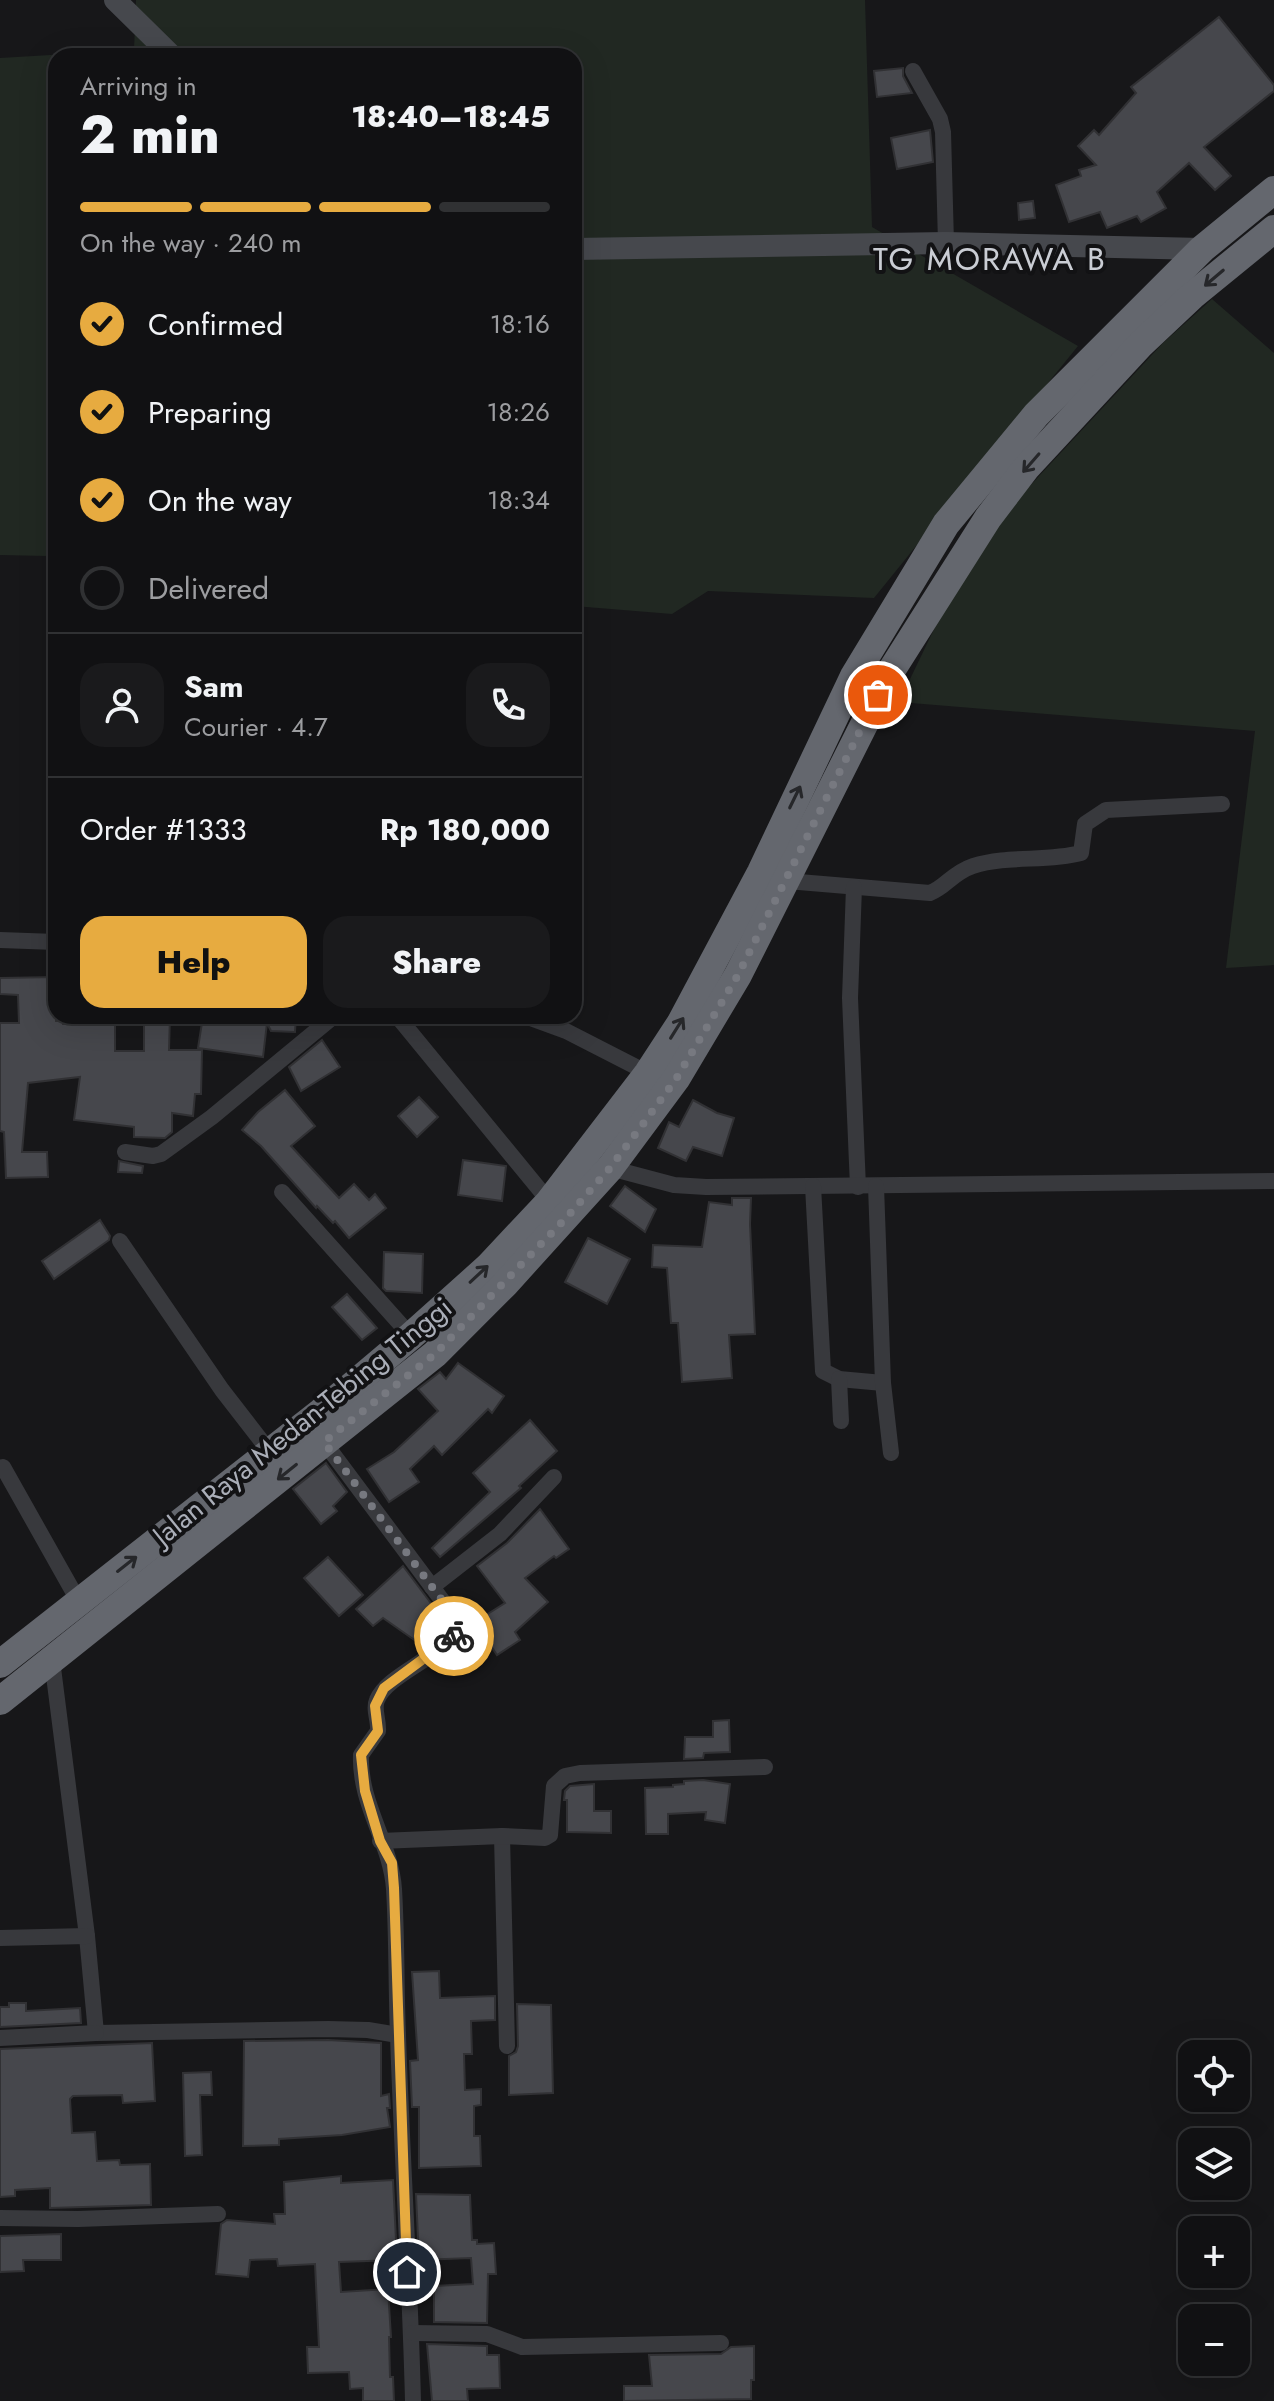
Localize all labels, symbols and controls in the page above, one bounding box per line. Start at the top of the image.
text: Arriving in [80,67,197,105]
text: 18:40–18:45 [351,95,550,138]
text: 2 min [80,97,220,173]
text: On the way · 240 m [80,224,302,262]
district label: TG MORAWA B [873,236,1107,282]
one-way arrow [1204,269,1224,287]
icon: check [80,302,124,346]
text: Confirmed [148,303,283,346]
text: 18:16 [490,305,550,343]
icon: check [80,390,124,434]
text: Preparing [148,391,272,434]
text: 18:26 [487,393,550,431]
one-way arrow [1022,452,1040,472]
icon: check [80,478,124,522]
text: On the way [148,479,292,522]
text: 18:34 [487,481,550,519]
text: Delivered [148,567,269,610]
pin [844,661,912,729]
button: person [80,663,164,747]
button: phone [466,663,550,747]
text: Sam [184,665,244,708]
icon: bag [856,673,900,717]
text: Courier · 4.7 [184,708,328,746]
one-way arrow [788,785,803,809]
text: Order #1333 [80,808,247,851]
text: Rp 180,000 [380,808,550,851]
button: Help [80,916,307,1008]
button: Share [323,916,550,1008]
one-way arrow [668,1018,685,1040]
one-way arrow [469,1266,489,1284]
street label: Jalan Raya Medan-Tebing Tinggi [141,1288,461,1558]
one-way arrow [277,1463,298,1480]
one-way arrow [116,1555,137,1573]
courier [414,1596,494,1676]
icon: bike [432,1614,476,1658]
map controls [1178,2040,1250,2376]
button: locate [1178,2040,1250,2112]
button: layers [1178,2128,1250,2200]
button: + [1178,2216,1250,2288]
pin [373,2238,441,2306]
icon: home [385,2250,429,2294]
button: − [1178,2304,1250,2376]

